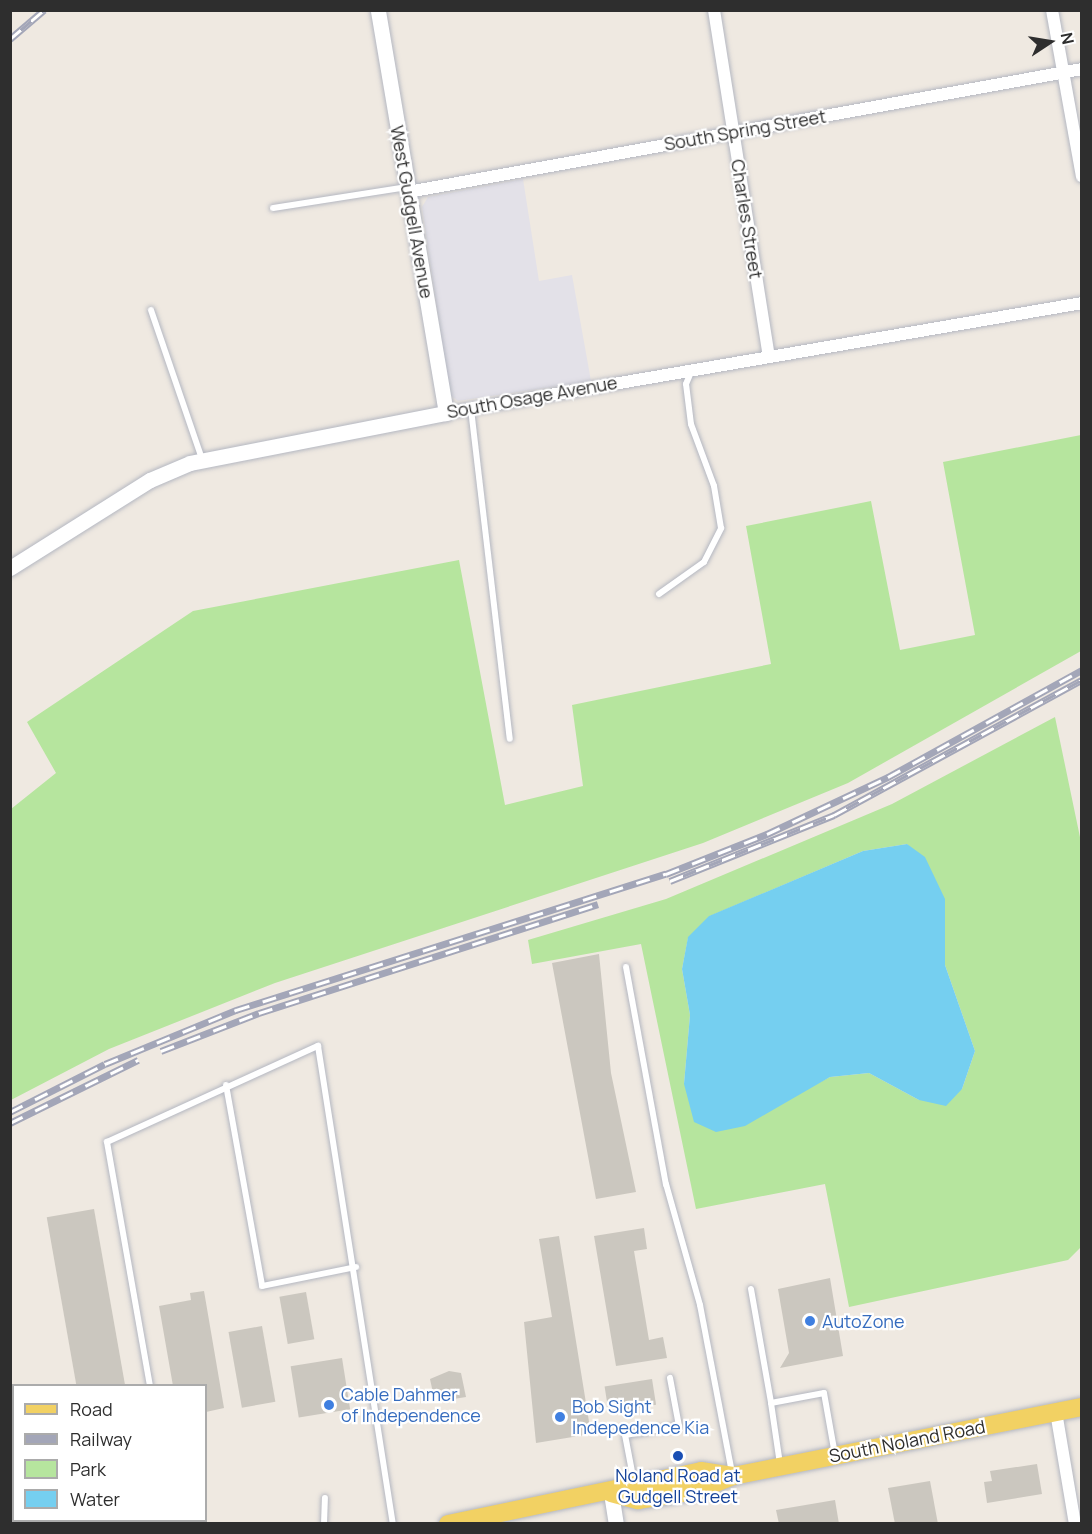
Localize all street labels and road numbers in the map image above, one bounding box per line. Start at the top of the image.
street label: South Spring Street [662,105,828,155]
street label: West Gudgell Avenue [386,124,438,300]
street label: Charles Street [727,158,767,280]
street label: South Osage Avenue [445,371,619,423]
street label: South Noland Road [827,1415,987,1467]

